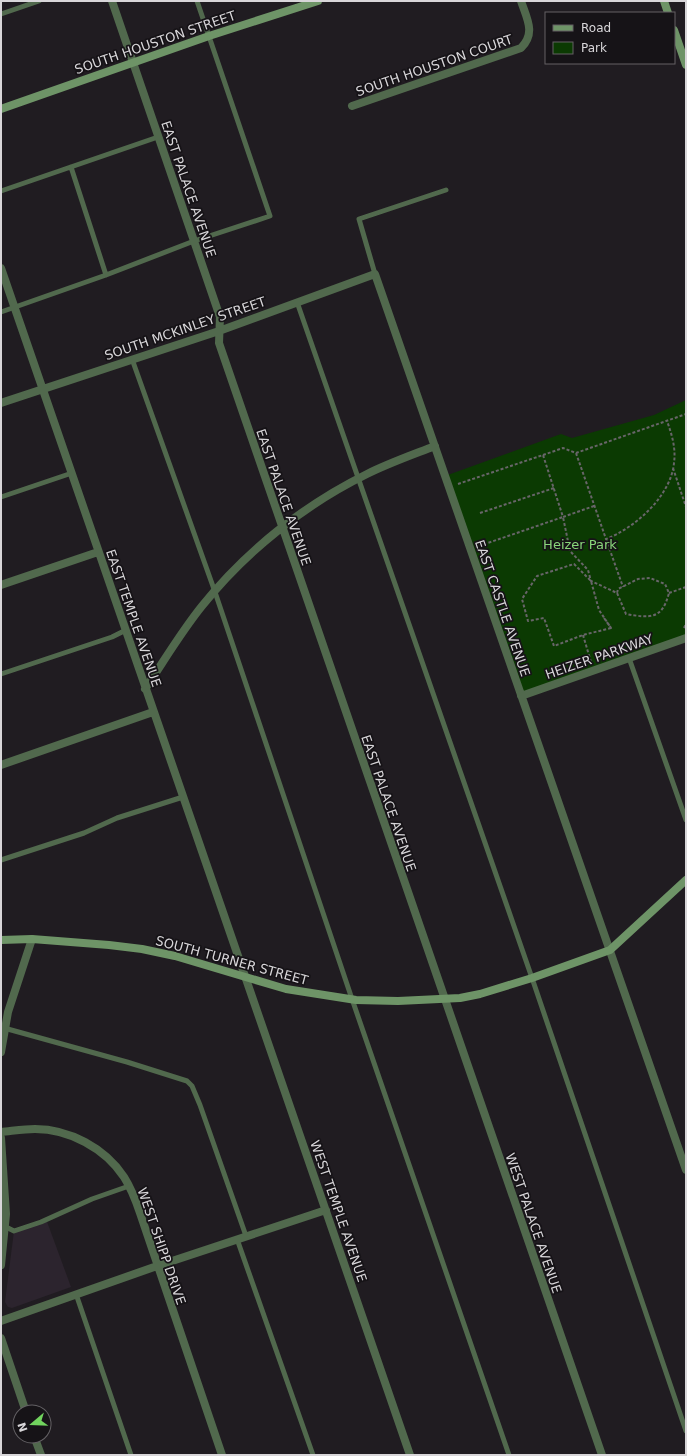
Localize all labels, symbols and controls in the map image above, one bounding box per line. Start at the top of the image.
street label: SOUTH HOUSTON STREET [73,8,238,77]
legend [545,12,675,64]
text: Road [581,21,611,35]
street label: SOUTH HOUSTON COURT [354,32,514,99]
text: Park [581,41,607,55]
street label: EAST PALACE AVENUE [158,119,219,259]
street label: SOUTH MCKINLEY STREET [103,294,268,363]
street label: EAST PALACE AVENUE [253,427,314,567]
park label: Heizer Park [543,537,617,552]
street label: EAST CASTLE AVENUE [472,538,533,679]
street label: EAST TEMPLE AVENUE [103,547,164,689]
street label: HEIZER PARKWAY [543,631,655,682]
street label: EAST PALACE AVENUE [358,733,419,873]
street label: SOUTH TURNER STREET [154,933,310,988]
street label: WEST TEMPLE AVENUE [307,1138,370,1284]
street label: WEST PALACE AVENUE [502,1151,565,1295]
street label: WEST SHIPP DRIVE [134,1186,189,1307]
north arrow [12,1404,52,1444]
text: N [15,1421,31,1434]

